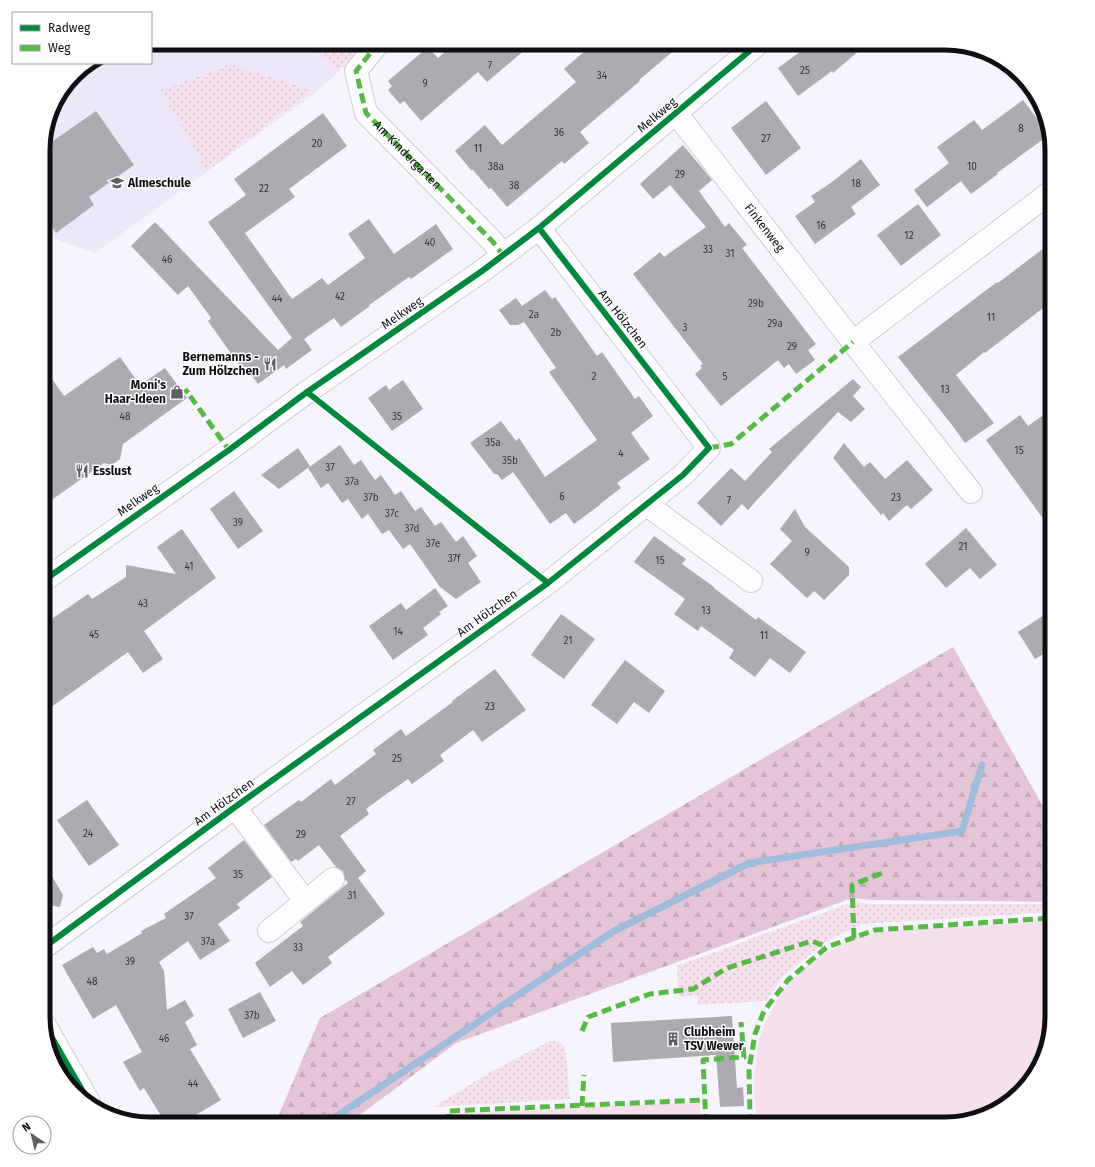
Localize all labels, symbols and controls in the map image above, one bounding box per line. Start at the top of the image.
legend [12,12,152,64]
text: Radweg [48,21,91,35]
text: Weg [48,41,71,55]
house number: 7 [488,60,493,72]
house number: 25 [800,65,810,77]
house number: 34 [597,70,608,82]
house number: 9 [422,78,428,90]
street label: Melkweg [635,94,680,135]
street label: Am Kindergarten [370,118,444,192]
house number: 8 [1018,123,1024,135]
house number: 36 [554,127,564,139]
house number: 27 [761,133,771,145]
house number: 20 [312,138,323,150]
house number: 11 [474,143,482,155]
house number: 38a [488,161,504,173]
house number: 10 [967,161,977,173]
house number: 29 [675,169,685,181]
school or university icon: Almeschule [109,175,125,191]
place label: Almeschule [127,176,191,190]
house number: 18 [851,178,861,190]
house number: 38 [509,180,520,192]
house number: 22 [259,183,269,195]
street label: Finkenweg [742,201,788,255]
house number: 16 [816,220,826,232]
house number: 12 [904,230,914,242]
house number: 40 [425,237,436,249]
house number: 33 [703,244,713,256]
house number: 31 [725,248,735,260]
house number: 46 [162,254,172,266]
street label: Am Hölzchen [596,287,650,351]
house number: 42 [335,291,345,303]
house number: 44 [272,293,283,305]
street label: Melkweg [379,293,426,332]
house number: 29b [748,298,764,310]
house number: 2a [529,309,539,321]
house number: 11 [987,312,995,324]
house number: 29a [767,318,783,330]
house number: 3 [683,322,688,334]
house number: 2b [551,327,562,339]
house number: 29 [787,341,797,353]
place label: Bernemanns - Zum Hölzchen [183,350,259,378]
restaurant icon: Bernemanns - Zum Hölzchen [262,356,278,372]
house number: 2 [592,371,597,383]
house number: 5 [722,371,728,383]
place label: Moni's Haar-Ideen [105,378,166,406]
shop icon: Moni's Haar-Ideen [169,384,185,400]
house number: 13 [940,384,950,396]
house number: 48 [120,411,131,423]
house number: 35 [392,411,402,423]
house number: 35a [485,437,501,449]
house number: 15 [1014,445,1024,457]
house number: 4 [618,448,624,460]
house number: 35b [502,455,518,467]
house number: 37 [325,462,335,474]
restaurant icon: Esslust [74,463,90,479]
place label: Esslust [93,464,132,478]
house number: 37a [345,476,359,488]
street label: Melkweg [115,480,162,519]
house number: 6 [559,491,565,503]
house number: 37b [363,492,379,504]
house number: 23 [891,492,901,504]
house number: 7 [727,495,732,507]
house number: 37c [385,508,399,520]
house number: 39 [233,517,243,529]
house number: 37d [404,523,420,535]
house number: 37e [426,538,440,550]
house number: 21 [958,541,968,553]
house number: 9 [804,547,810,559]
house number: 37f [448,553,461,565]
house number: 15 [655,555,665,567]
house number: 41 [184,561,194,573]
street label: Am Hölzchen [454,587,520,639]
house number: 43 [138,598,148,610]
house number: 13 [701,605,711,617]
house number: 14 [393,626,404,638]
house number: 45 [89,629,99,641]
house number: 11 [760,630,768,642]
house number: 21 [563,635,573,647]
house number: 23 [485,701,495,713]
house number: 25 [392,753,402,765]
street label: Am Hölzchen [191,776,257,828]
house number: 27 [346,796,356,808]
house number: 24 [83,828,94,840]
house number: 29 [296,829,306,841]
house number: 35 [233,869,243,881]
house number: 31 [347,890,357,902]
house number: 37 [184,911,194,923]
house number: 37a [201,936,215,948]
house number: 33 [293,942,303,954]
house number: 39 [125,956,135,968]
house number: 48 [87,976,98,988]
house number: 37b [244,1010,260,1022]
place label: Clubheim TSV Wewer [684,1025,744,1053]
building icon: Clubheim TSV Wewer [665,1031,681,1047]
house number: 46 [159,1033,169,1045]
house number: 44 [188,1078,199,1090]
north arrow [12,1115,52,1155]
text: N [20,1120,33,1135]

